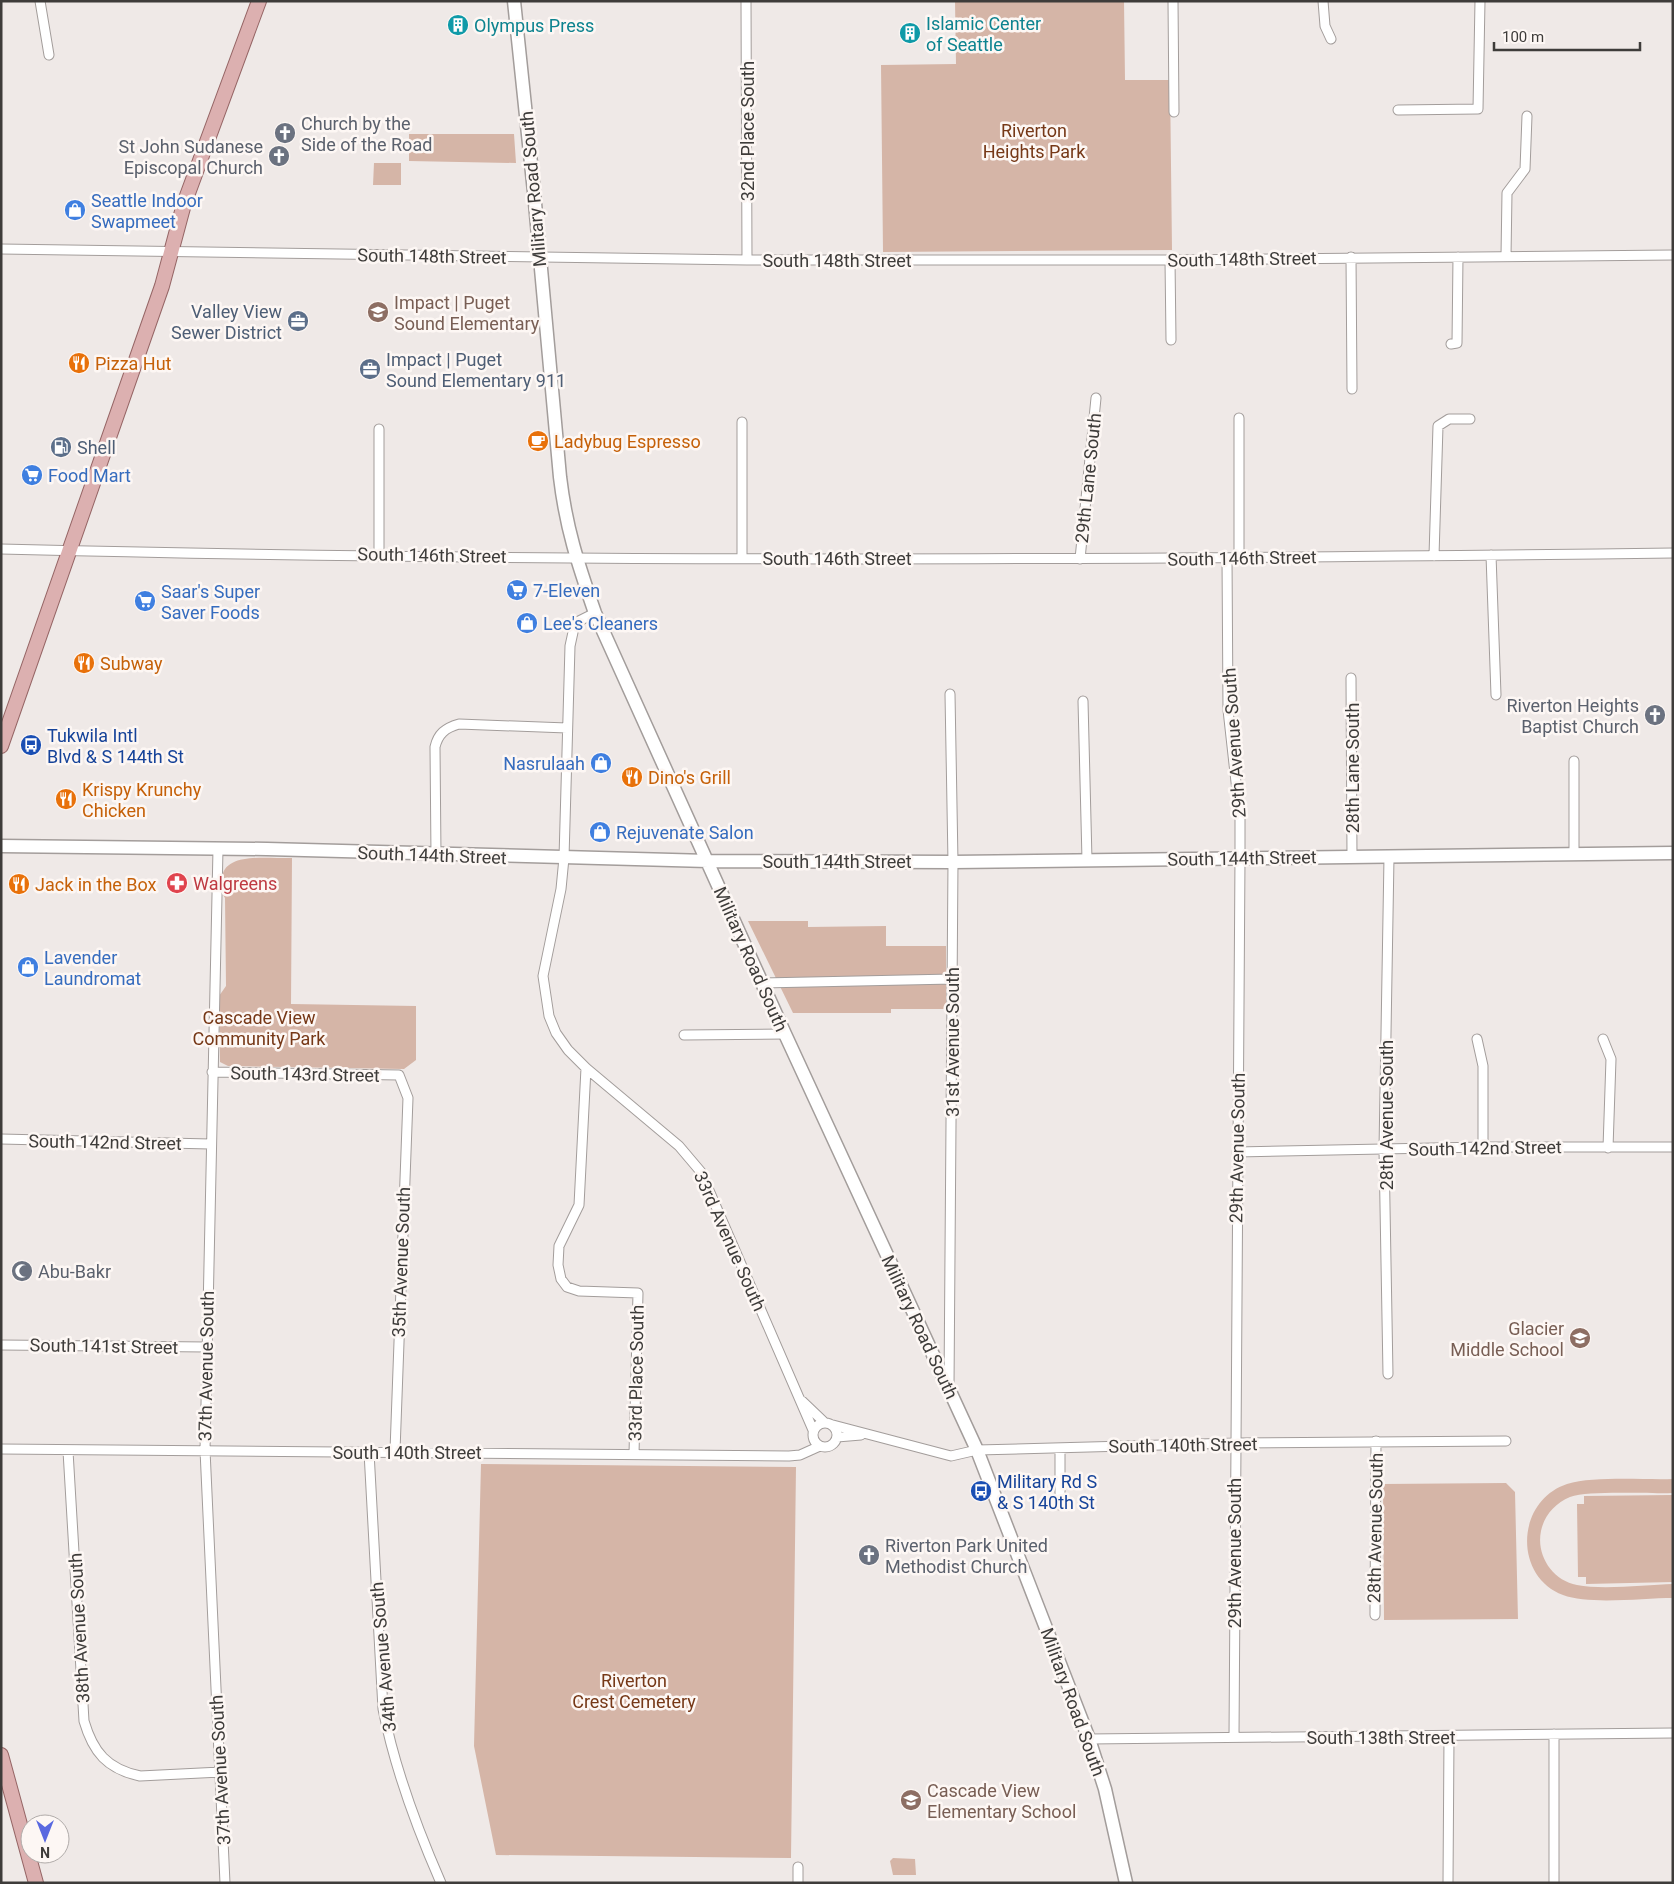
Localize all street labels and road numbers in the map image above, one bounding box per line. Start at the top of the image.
street label: 32nd Place South [737,61,758,201]
street label: Military Road South [516,110,550,268]
street label: South 148th Street [357,244,507,268]
street label: South 148th Street [1167,247,1317,271]
street label: South 148th Street [762,250,912,271]
street label: 29th Lane South [1071,412,1105,544]
street label: South 146th Street [357,543,507,567]
street label: South 146th Street [1167,546,1317,570]
street label: South 146th Street [762,548,912,569]
street label: 29th Avenue South [1218,667,1250,819]
street label: 28th Lane South [1342,703,1363,833]
street label: South 144th Street [357,842,507,868]
street label: South 144th Street [1167,846,1317,870]
street label: South 144th Street [762,851,912,872]
street label: Military Road South [710,883,792,1035]
street label: 31st Avenue South [942,967,963,1117]
street label: 28th Avenue South [1376,1040,1397,1190]
street label: South 143rd Street [230,1062,380,1086]
street label: 29th Avenue South [1225,1073,1249,1223]
street label: South 142nd Street [28,1130,182,1154]
street label: South 142nd Street [1408,1136,1562,1160]
street label: 33rd Avenue South [690,1168,770,1314]
street label: 35th Avenue South [388,1186,414,1338]
street label: Military Road South [877,1252,963,1402]
street label: 37th Avenue South [194,1291,218,1441]
street label: 33rd Place South [624,1305,648,1441]
street label: South 141st Street [30,1334,179,1358]
street label: South 140th Street [1108,1433,1258,1457]
street label: South 140th Street [332,1442,482,1463]
street label: 28th Avenue South [1363,1453,1387,1603]
street label: 29th Avenue South [1224,1478,1245,1628]
street label: 38th Avenue South [65,1552,93,1704]
street label: 34th Avenue South [366,1581,400,1733]
street label: Military Road South [1036,1625,1110,1779]
street label: 37th Avenue South [206,1694,234,1846]
street label: South 138th Street [1306,1727,1456,1748]

